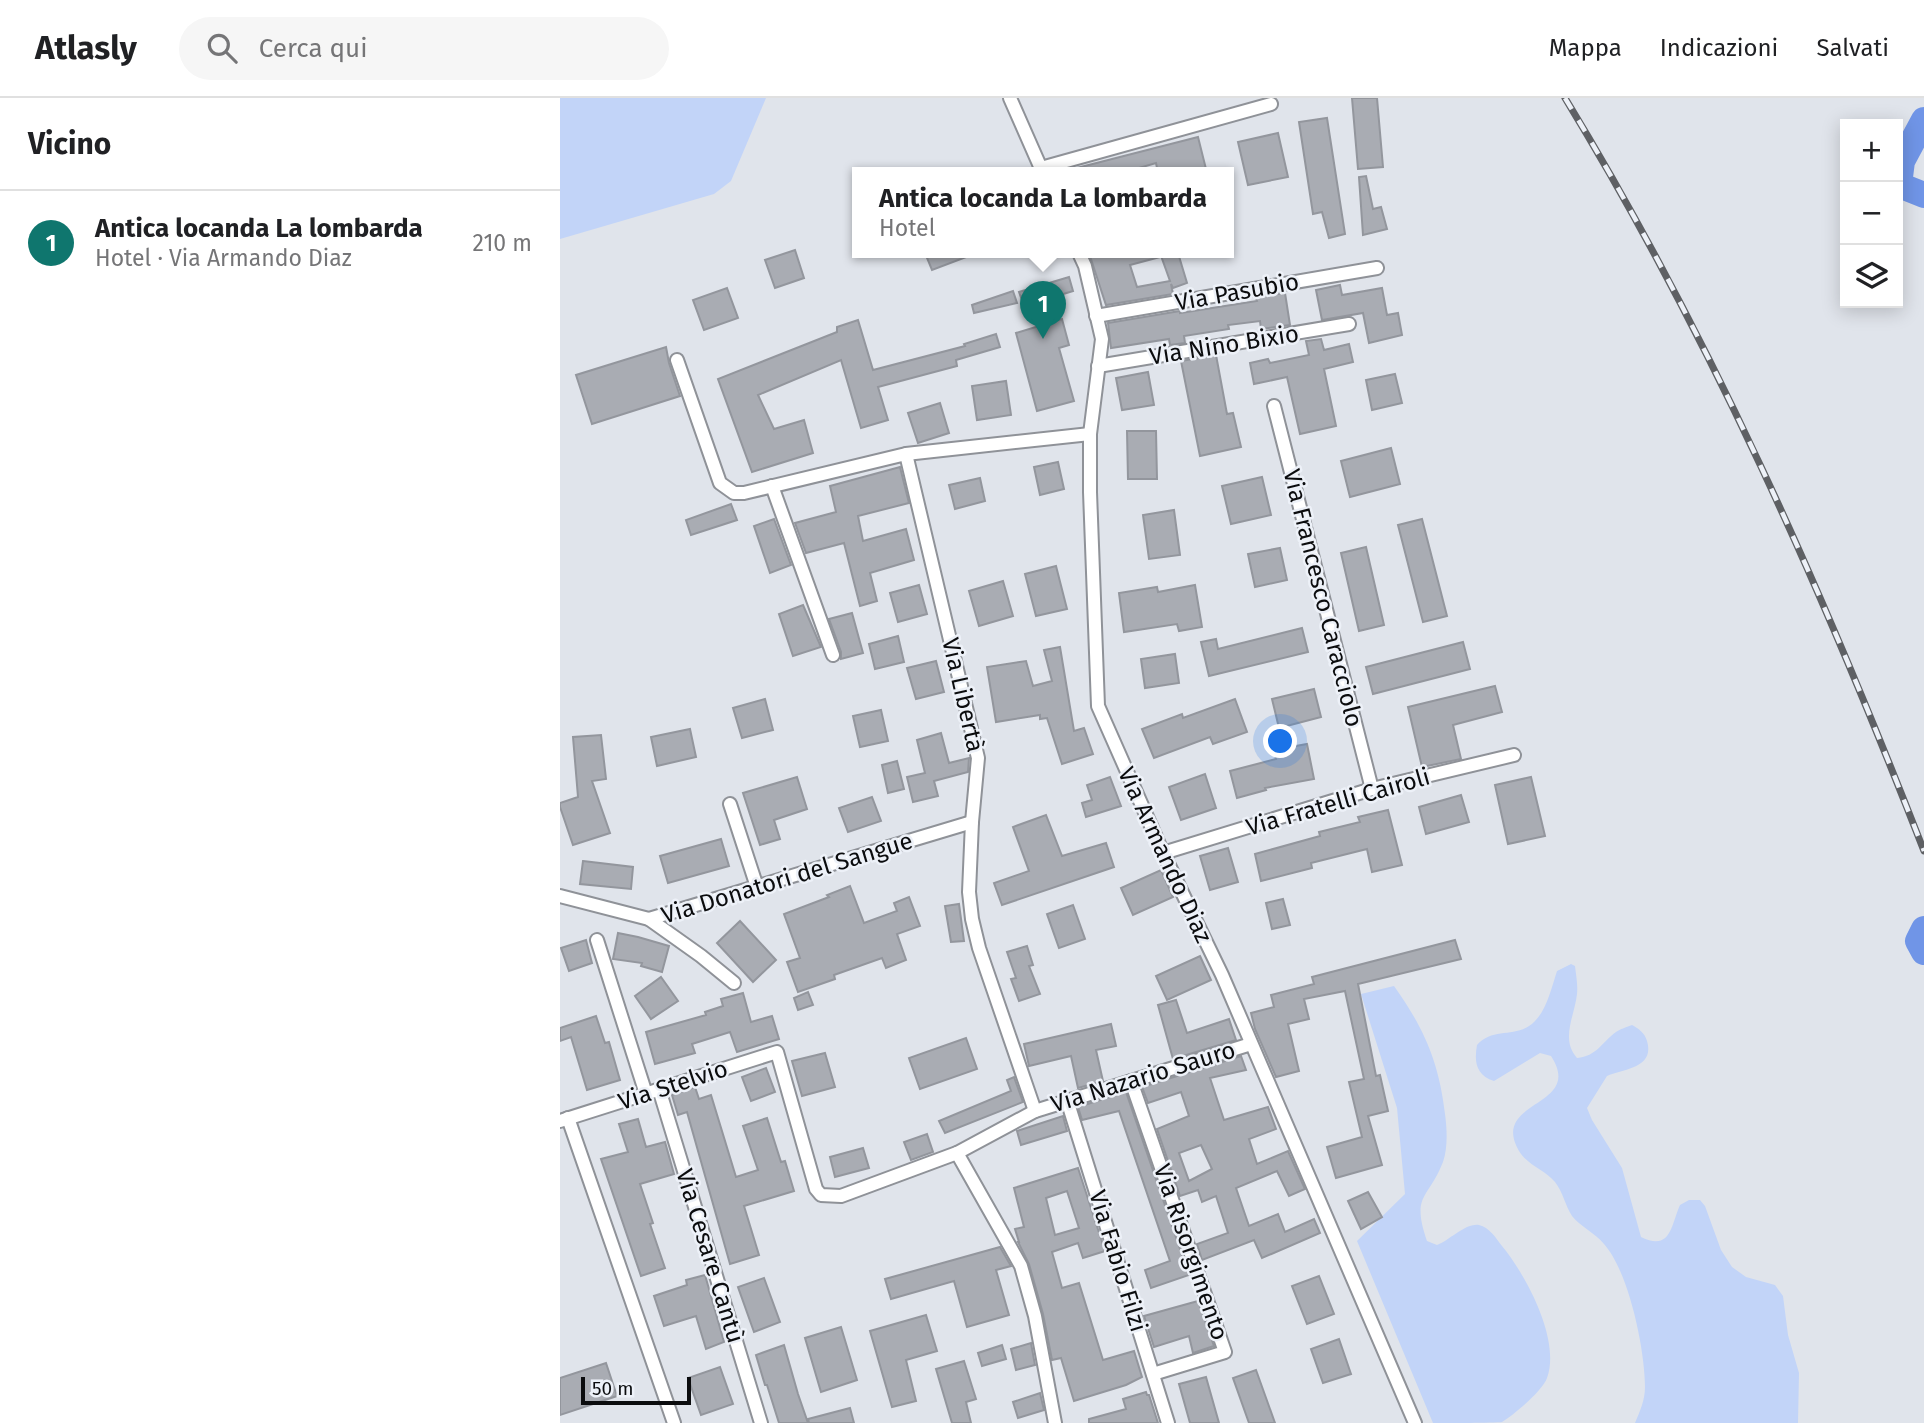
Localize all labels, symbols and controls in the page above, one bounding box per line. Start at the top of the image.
search box [179,17,669,80]
text: Atlasly [35,28,137,68]
icon: search [203,29,241,67]
text: Cerca qui [259,33,367,64]
text: Mappa [1549,34,1622,62]
text: Indicazioni [1660,34,1778,62]
text: Salvati [1816,34,1889,62]
map controls [1840,119,1903,308]
button: + [1840,119,1903,182]
text: Vicino [28,126,111,162]
popup [852,167,1234,258]
button: − [1840,182,1903,245]
text: Antica locanda La lombarda [879,183,1207,214]
text: Antica locanda La lombarda [95,213,423,244]
text: Hotel [879,214,935,242]
text: 1 [46,229,56,257]
text: 210 m [473,229,532,257]
text: Hotel · Via Armando Diaz [95,244,352,272]
button: layers [1840,245,1903,308]
street label: Via Pasubio [1173,267,1301,317]
pin: 1 [1020,281,1066,339]
street label: Via Nino Bixio [1147,319,1301,371]
street label: Via Francesco Caracciolo [1277,466,1369,730]
street label: Via Libertà [936,635,990,755]
your location [1263,724,1297,758]
street label: Via Fratelli Cairoli [1243,762,1433,842]
street label: Via Armando Diaz [1112,763,1218,947]
street label: Via Donatori del Sangue [658,826,916,930]
street label: Via Nazario Sauro [1047,1036,1239,1118]
street label: Via Stelvio [615,1054,731,1116]
street label: Via Risorgimento [1148,1160,1234,1344]
street label: Via Cesare Cantù [670,1166,750,1346]
street label: Via Fabio Filzi [1083,1187,1153,1335]
scale bar [581,1374,691,1406]
text: 50 m [592,1377,633,1400]

